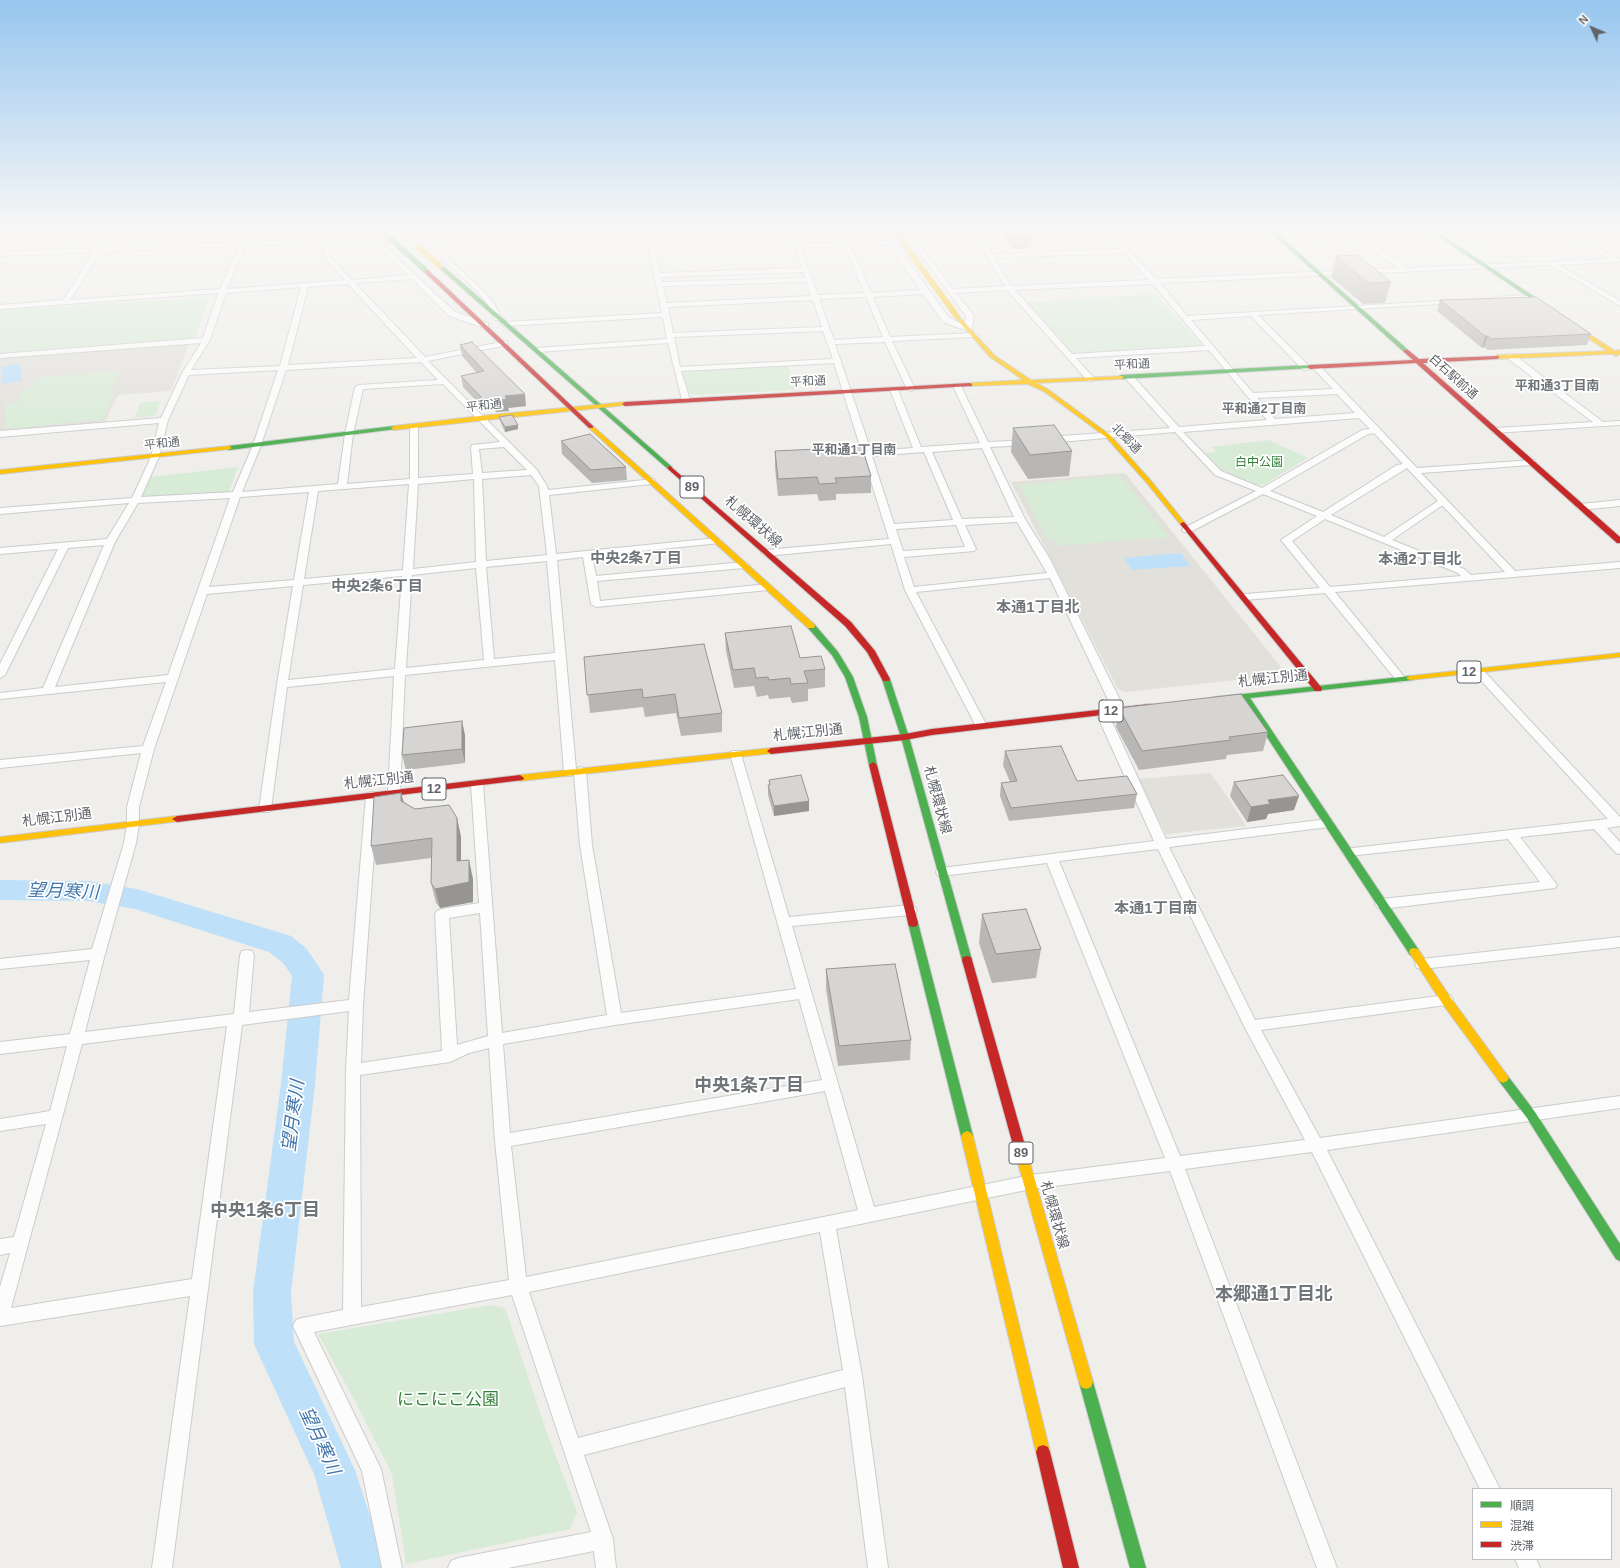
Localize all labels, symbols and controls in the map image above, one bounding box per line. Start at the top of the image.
north arrow [1572,8,1612,48]
text: N [1576,13,1590,27]
street label: 白石駅前通 [1426,352,1480,402]
street label: 平和通 [1114,357,1150,373]
street label: 平和通 [790,374,826,390]
district label: 平和通3丁目南 [1514,378,1600,394]
street label: 平和通 [465,397,503,415]
district label: 平和通2丁目南 [1221,401,1307,417]
street label: 北郷通 [1108,421,1144,457]
street label: 平和通 [143,435,181,453]
district label: 平和通1丁目南 [811,442,897,458]
park label: 白中公園 [1235,456,1283,470]
road number: 89 [680,476,704,498]
street label: 札幌環状線 [721,493,785,551]
district label: 中央2条7丁目 [590,550,682,568]
district label: 本通2丁目北 [1378,551,1462,569]
district label: 中央2条6丁目 [331,578,423,596]
district label: 本通1丁目北 [996,599,1080,617]
road number: 12 [1457,661,1481,683]
street label: 札幌江別通 [1237,667,1309,691]
road number: 12 [1099,700,1123,722]
street label: 札幌江別通 [772,721,844,745]
street label: 札幌環状線 [920,764,954,836]
street label: 札幌江別通 [343,769,415,793]
road number: 12 [422,778,446,800]
street label: 札幌江別通 [21,805,93,831]
water label: 望月寒川 [27,880,99,904]
district label: 本通1丁目南 [1114,900,1198,918]
district label: 中央1条7丁目 [694,1075,804,1097]
water label: 望月寒川 [279,1079,309,1153]
road number: 89 [1009,1142,1033,1164]
street label: 札幌環状線 [1036,1179,1072,1251]
district label: 中央1条6丁目 [210,1200,320,1222]
district label: 本郷通1丁目北 [1215,1284,1333,1306]
park label: にこにこ公園 [397,1390,499,1410]
water label: 望月寒川 [294,1404,344,1478]
legend [1472,1488,1612,1560]
text: 順調 [1510,1499,1534,1513]
text: 混雑 [1510,1519,1534,1533]
text: 渋滞 [1510,1539,1534,1553]

